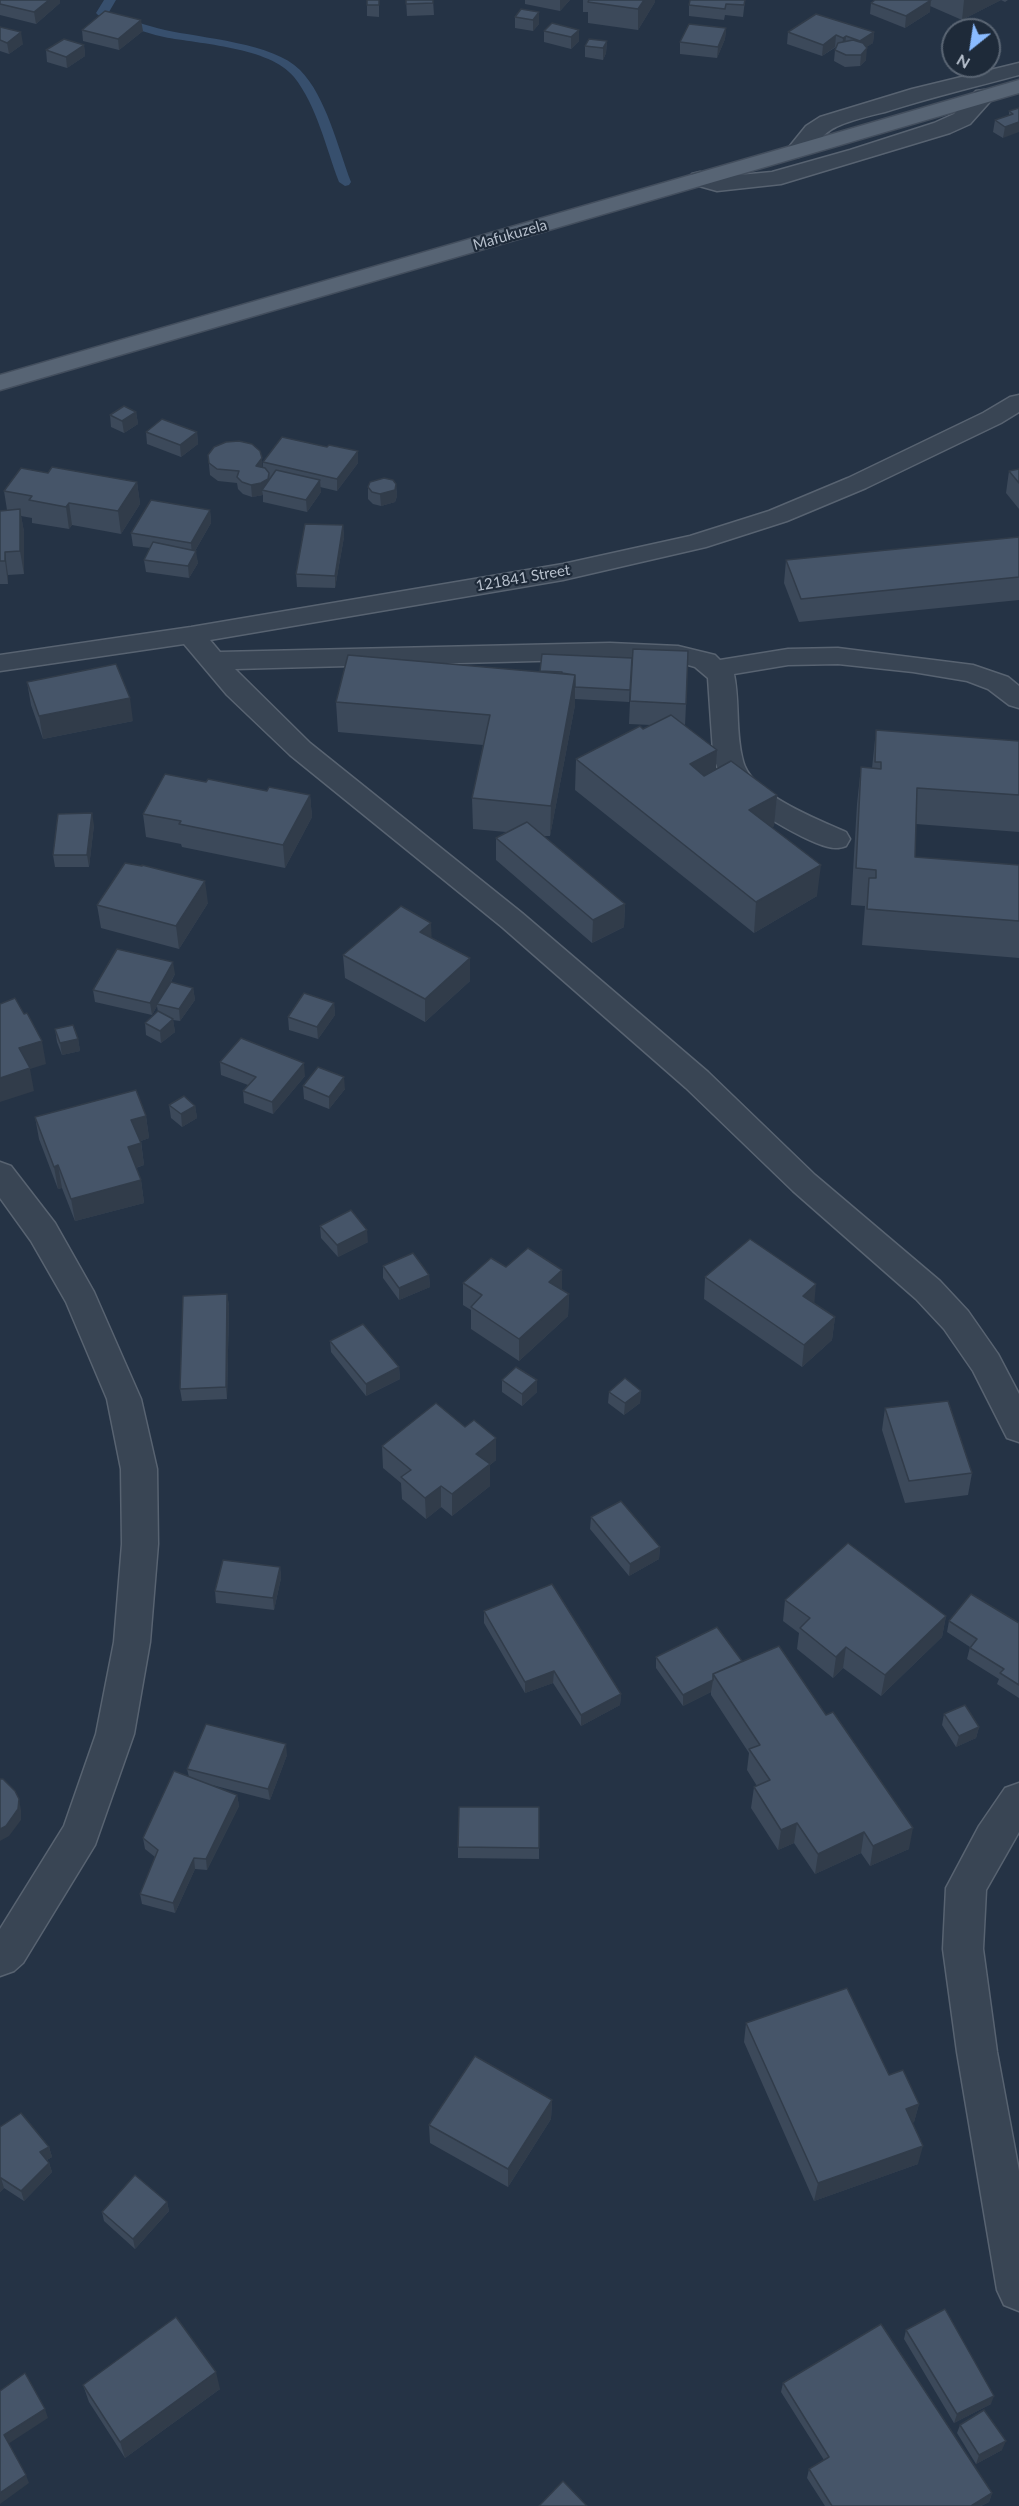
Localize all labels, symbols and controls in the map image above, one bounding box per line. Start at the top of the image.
north arrow [941,18,1001,78]
text: N [953,51,973,74]
street label: Mafukuzela [471,216,549,254]
street label: 121841 Street [474,561,572,595]

